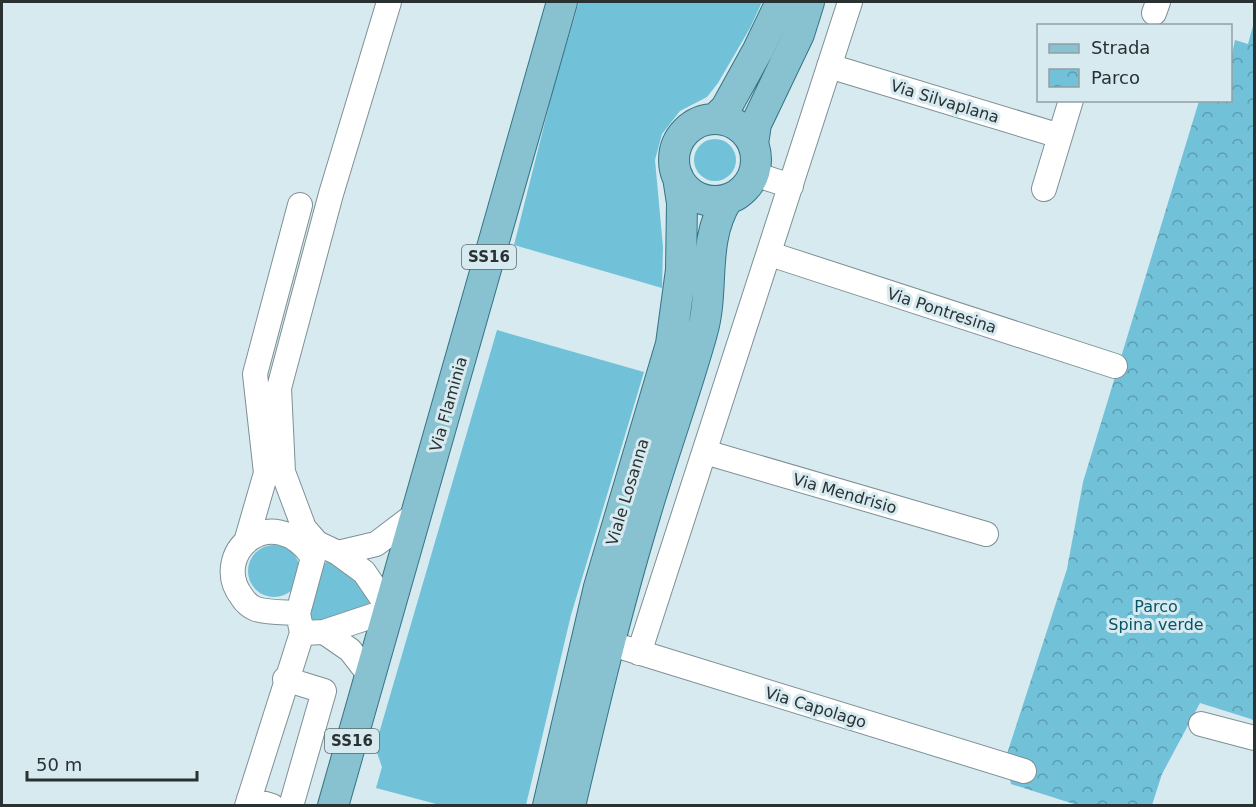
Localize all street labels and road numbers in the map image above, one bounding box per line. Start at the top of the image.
street label: Via Silvaplana [888,76,1001,127]
road number: SS16 [462,245,516,269]
street label: Via Pontresina [885,284,999,337]
street label: Via Flaminia [426,355,471,454]
street label: Viale Losanna [602,436,653,548]
street label: Via Mendrisio [791,470,899,517]
street label: Via Capolago [763,683,869,732]
road number: SS16 [325,729,379,753]

